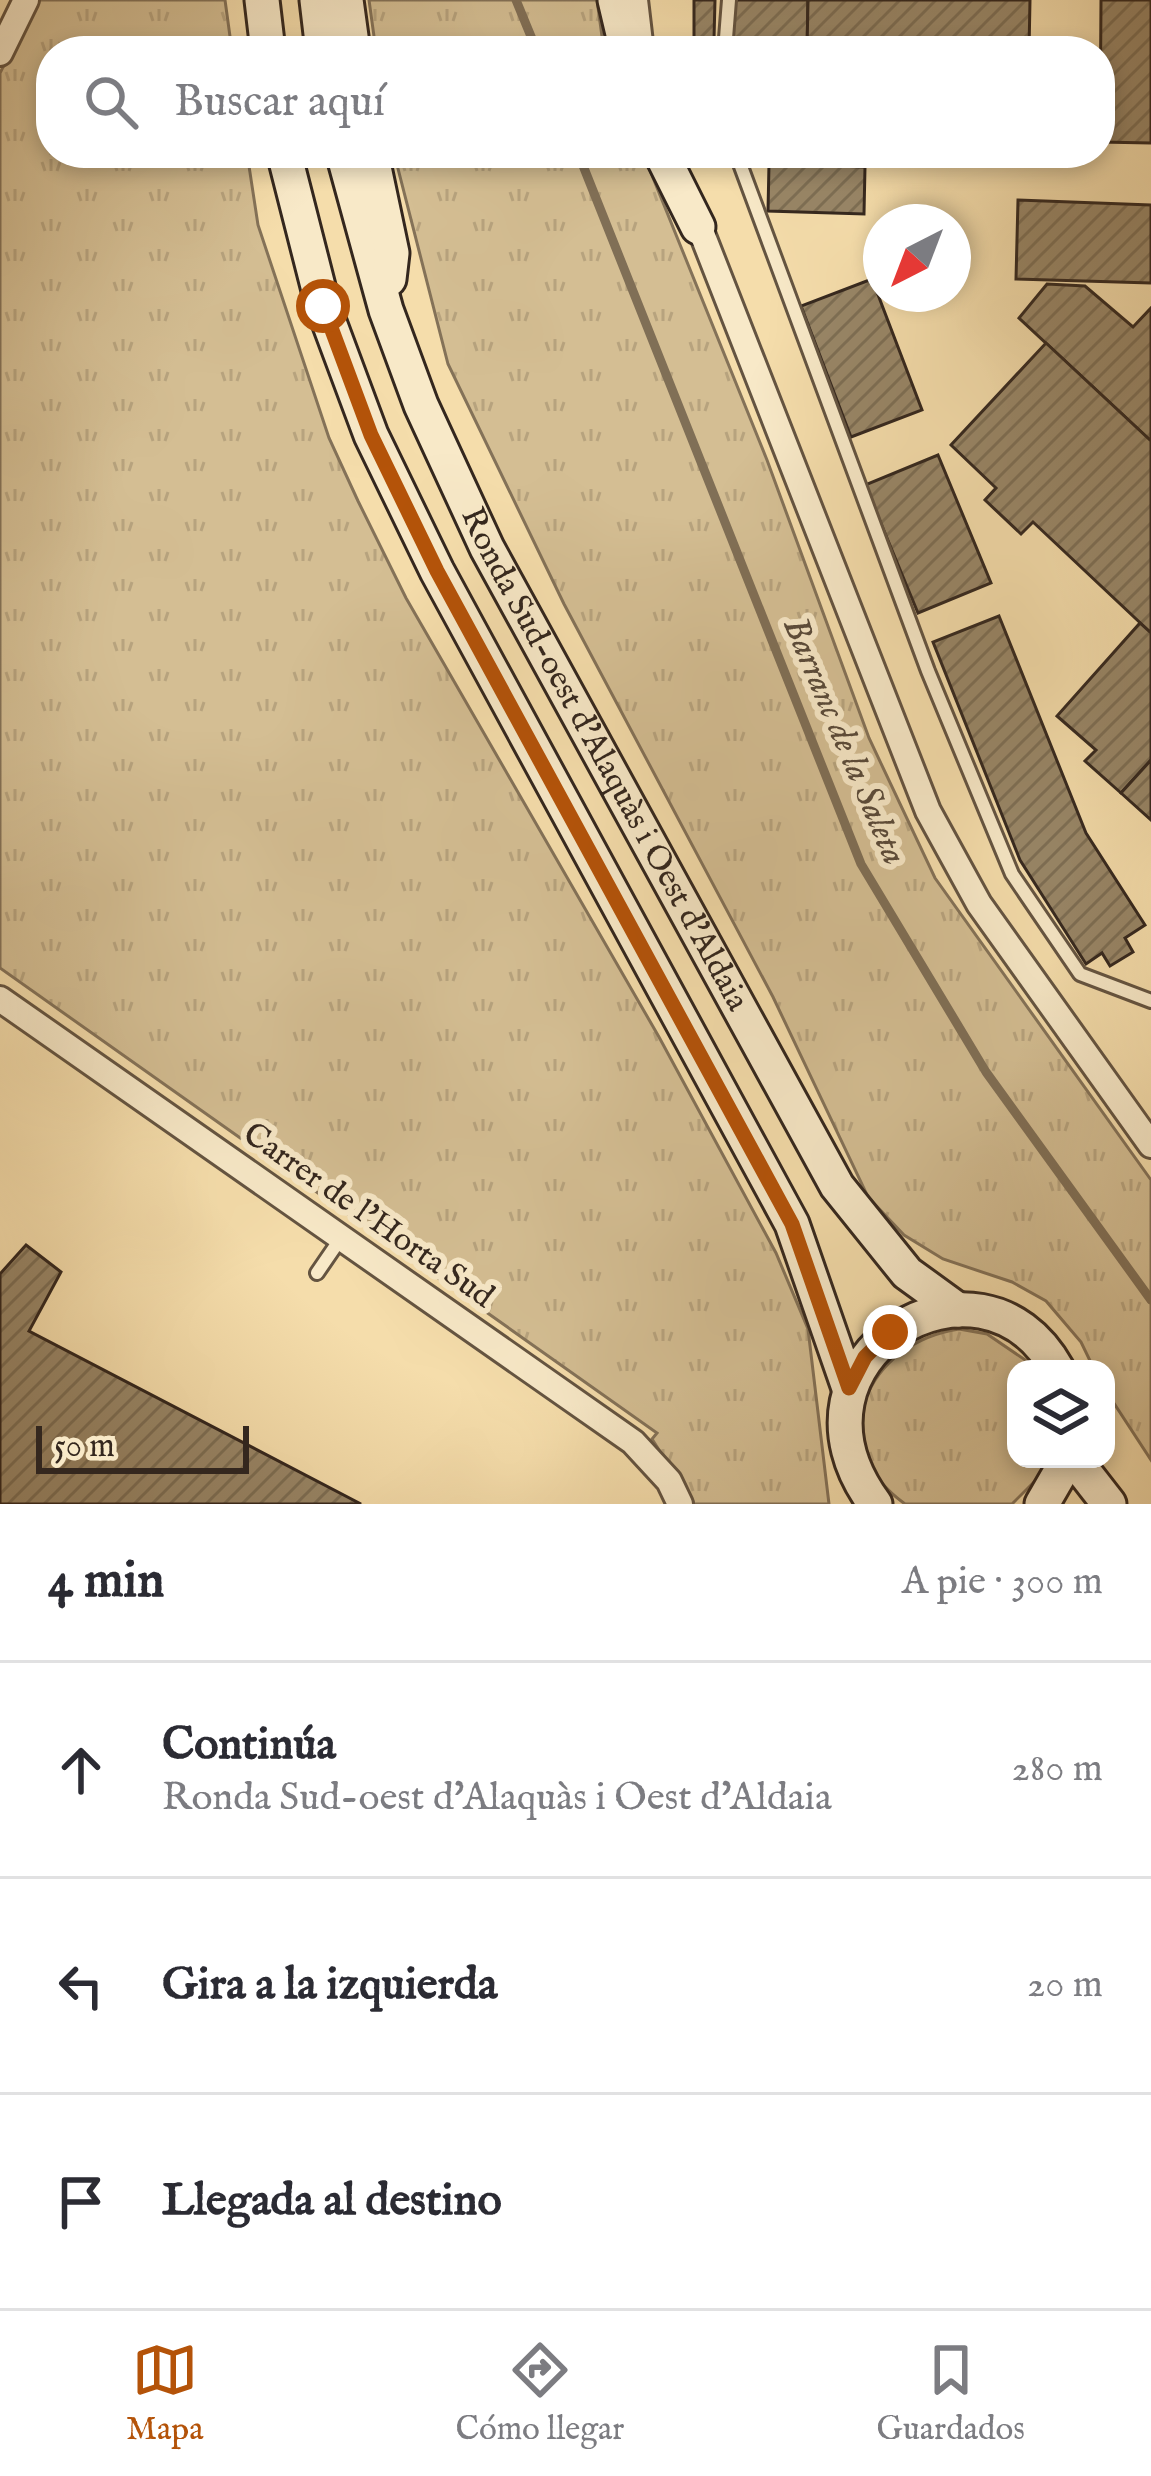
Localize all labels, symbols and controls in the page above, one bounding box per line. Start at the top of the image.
search box [36,36,1115,168]
icon: search [78,69,144,135]
text: Buscar aquí [174,74,385,131]
north arrow [863,204,971,312]
route start [296,279,350,333]
street label: Ronda Sud-oest d'Alaquàs i Oest d'Aldaia [450,501,758,1019]
water label: Barranc de la Saleta [771,610,917,872]
street label: Carrer de l'Horta Sud [234,1114,502,1318]
route end [863,1305,917,1359]
map controls [1007,1360,1115,1468]
button: layers [1007,1360,1115,1468]
scale bar [36,1420,249,1473]
text: 50 m [54,1426,115,1468]
text: 4 min [48,1550,164,1615]
text: A pie · 300 m [902,1558,1103,1607]
text: Continúa [162,1717,336,1774]
icon: ahead [48,1737,114,1803]
text: 280 m [1012,1745,1103,1794]
text: Ronda Sud-oest d'Alaquàs i Oest d'Aldaia [162,1774,832,1823]
icon: left [48,1953,114,2019]
text: Gira a la izquierda [162,1957,497,2014]
text: 20 m [1027,1961,1103,2010]
icon: arrive [48,2169,114,2235]
text: Llegada al destino [162,2173,502,2230]
tab: Mapa [126,2337,203,2451]
tab: Cómo llegar [455,2337,624,2451]
tab: Guardados [876,2337,1025,2451]

